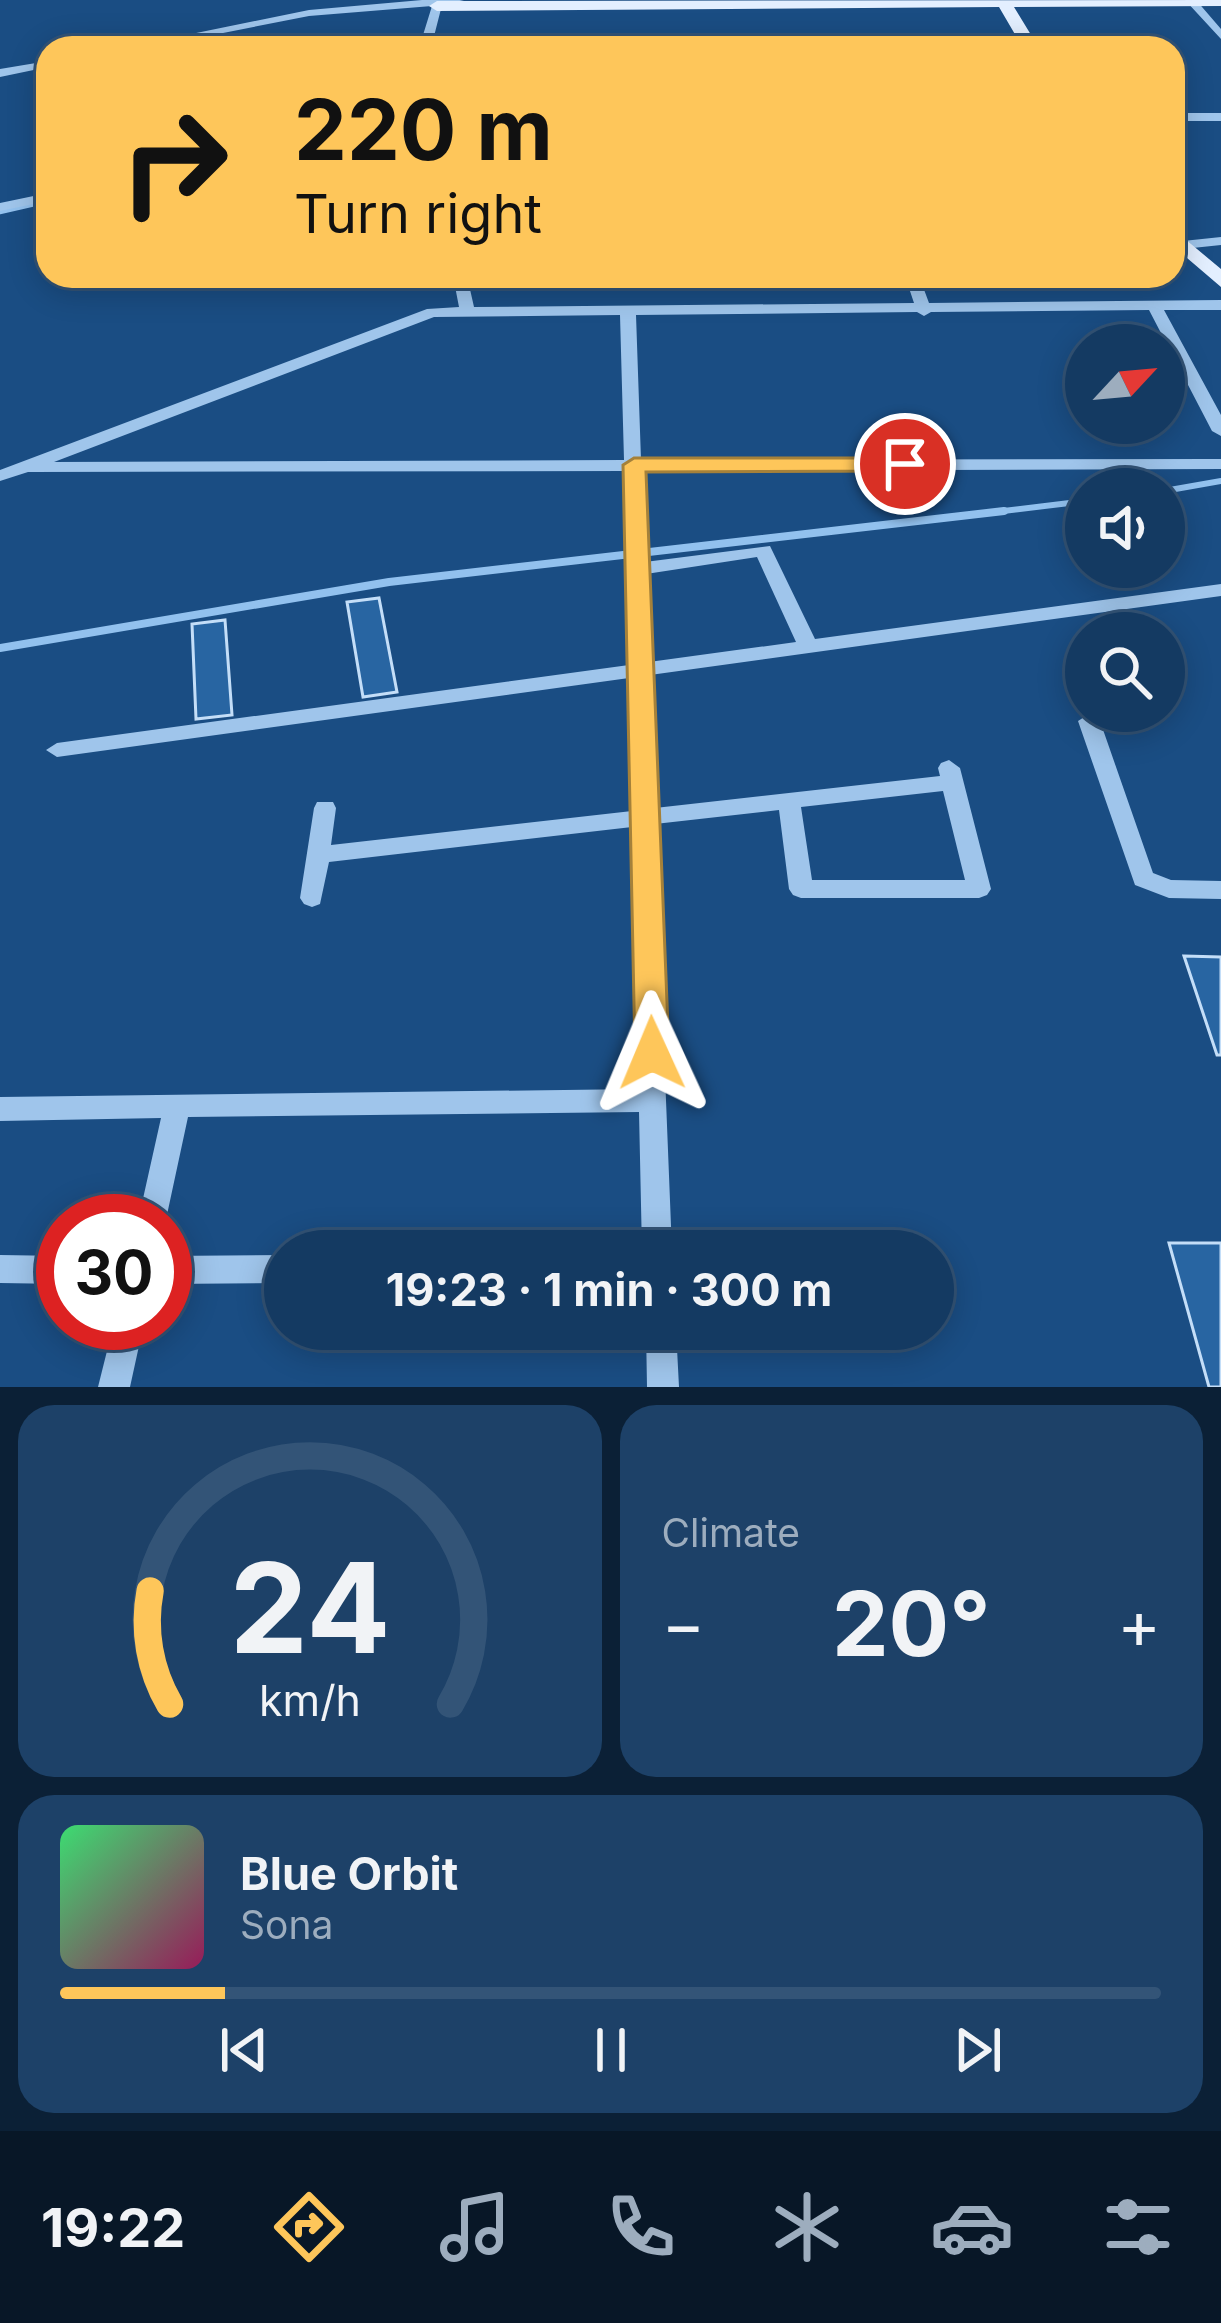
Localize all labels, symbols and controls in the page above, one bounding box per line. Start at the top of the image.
text: 220 m [294,79,553,180]
icon: right [96,84,252,240]
text: Turn right [294,181,542,246]
north arrow [1065,324,1185,444]
map controls [1065,324,1185,732]
pin [854,413,956,515]
icon: arrive [872,431,938,497]
button: sound [1065,468,1185,588]
button: search [1065,612,1185,732]
position arrow [589,990,715,1116]
speed limit sign: 30 [36,1194,192,1350]
text: 19:23 · 1 min · 300 m [386,1262,832,1317]
text: Climate [662,1509,800,1556]
text: 24 [229,1532,390,1683]
text: 20° [832,1569,991,1678]
text: − [662,1584,705,1664]
text: + [1117,1584,1161,1664]
text: km/h [259,1674,361,1726]
text: Blue Orbit [240,1846,458,1901]
text: Sona [240,1901,333,1948]
icon: previous [211,2017,277,2083]
icon: pause [578,2017,644,2083]
icon: next [945,2017,1011,2083]
icon: directions [267,2185,351,2269]
icon: music [433,2185,517,2269]
icon: phone [599,2185,683,2269]
icon: climate [765,2185,849,2269]
icon: car [930,2185,1014,2269]
icon: filters [1096,2185,1180,2269]
text: 19:22 [41,2195,185,2260]

